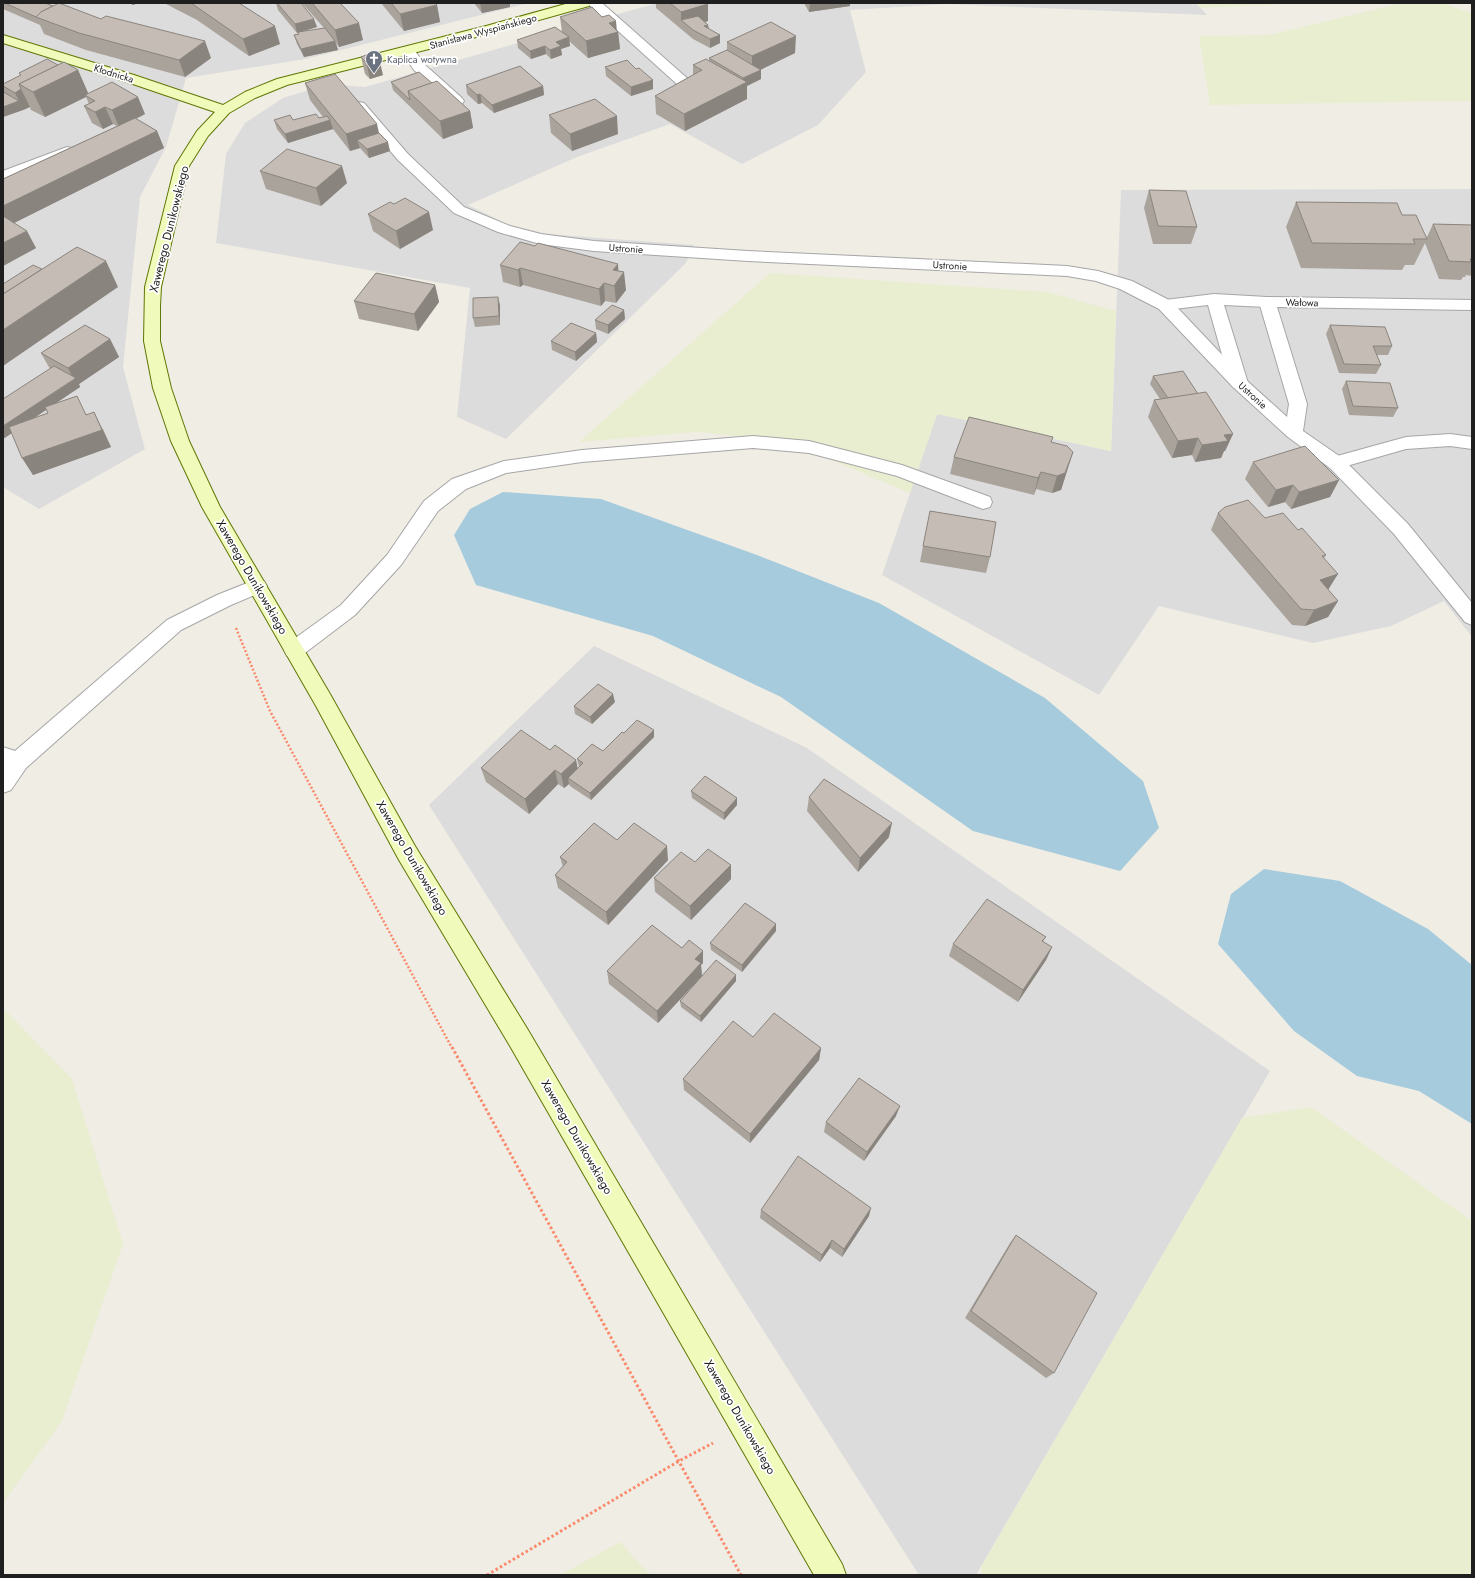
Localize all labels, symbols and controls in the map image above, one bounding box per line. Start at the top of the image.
street label: Stanisława Wyspiańskiego [428,10,539,53]
church icon: Kaplica wotywna [364,49,384,74]
place label: Kaplica wotywna [387,52,457,67]
street label: Kłodnicka [92,60,136,87]
street label: Xawerego Dunikowskiego [145,163,194,294]
street label: Ustronie [608,240,644,257]
street label: Ustronie [932,257,968,274]
street label: Wałowa [1285,295,1319,310]
street label: Ustronie [1235,378,1270,412]
street label: Xawerego Dunikowskiego [212,516,293,638]
street label: Xawerego Dunikowskiego [372,797,453,919]
street label: Xawerego Dunikowskiego [537,1076,618,1198]
street label: Xawerego Dunikowskiego [700,1356,781,1478]

